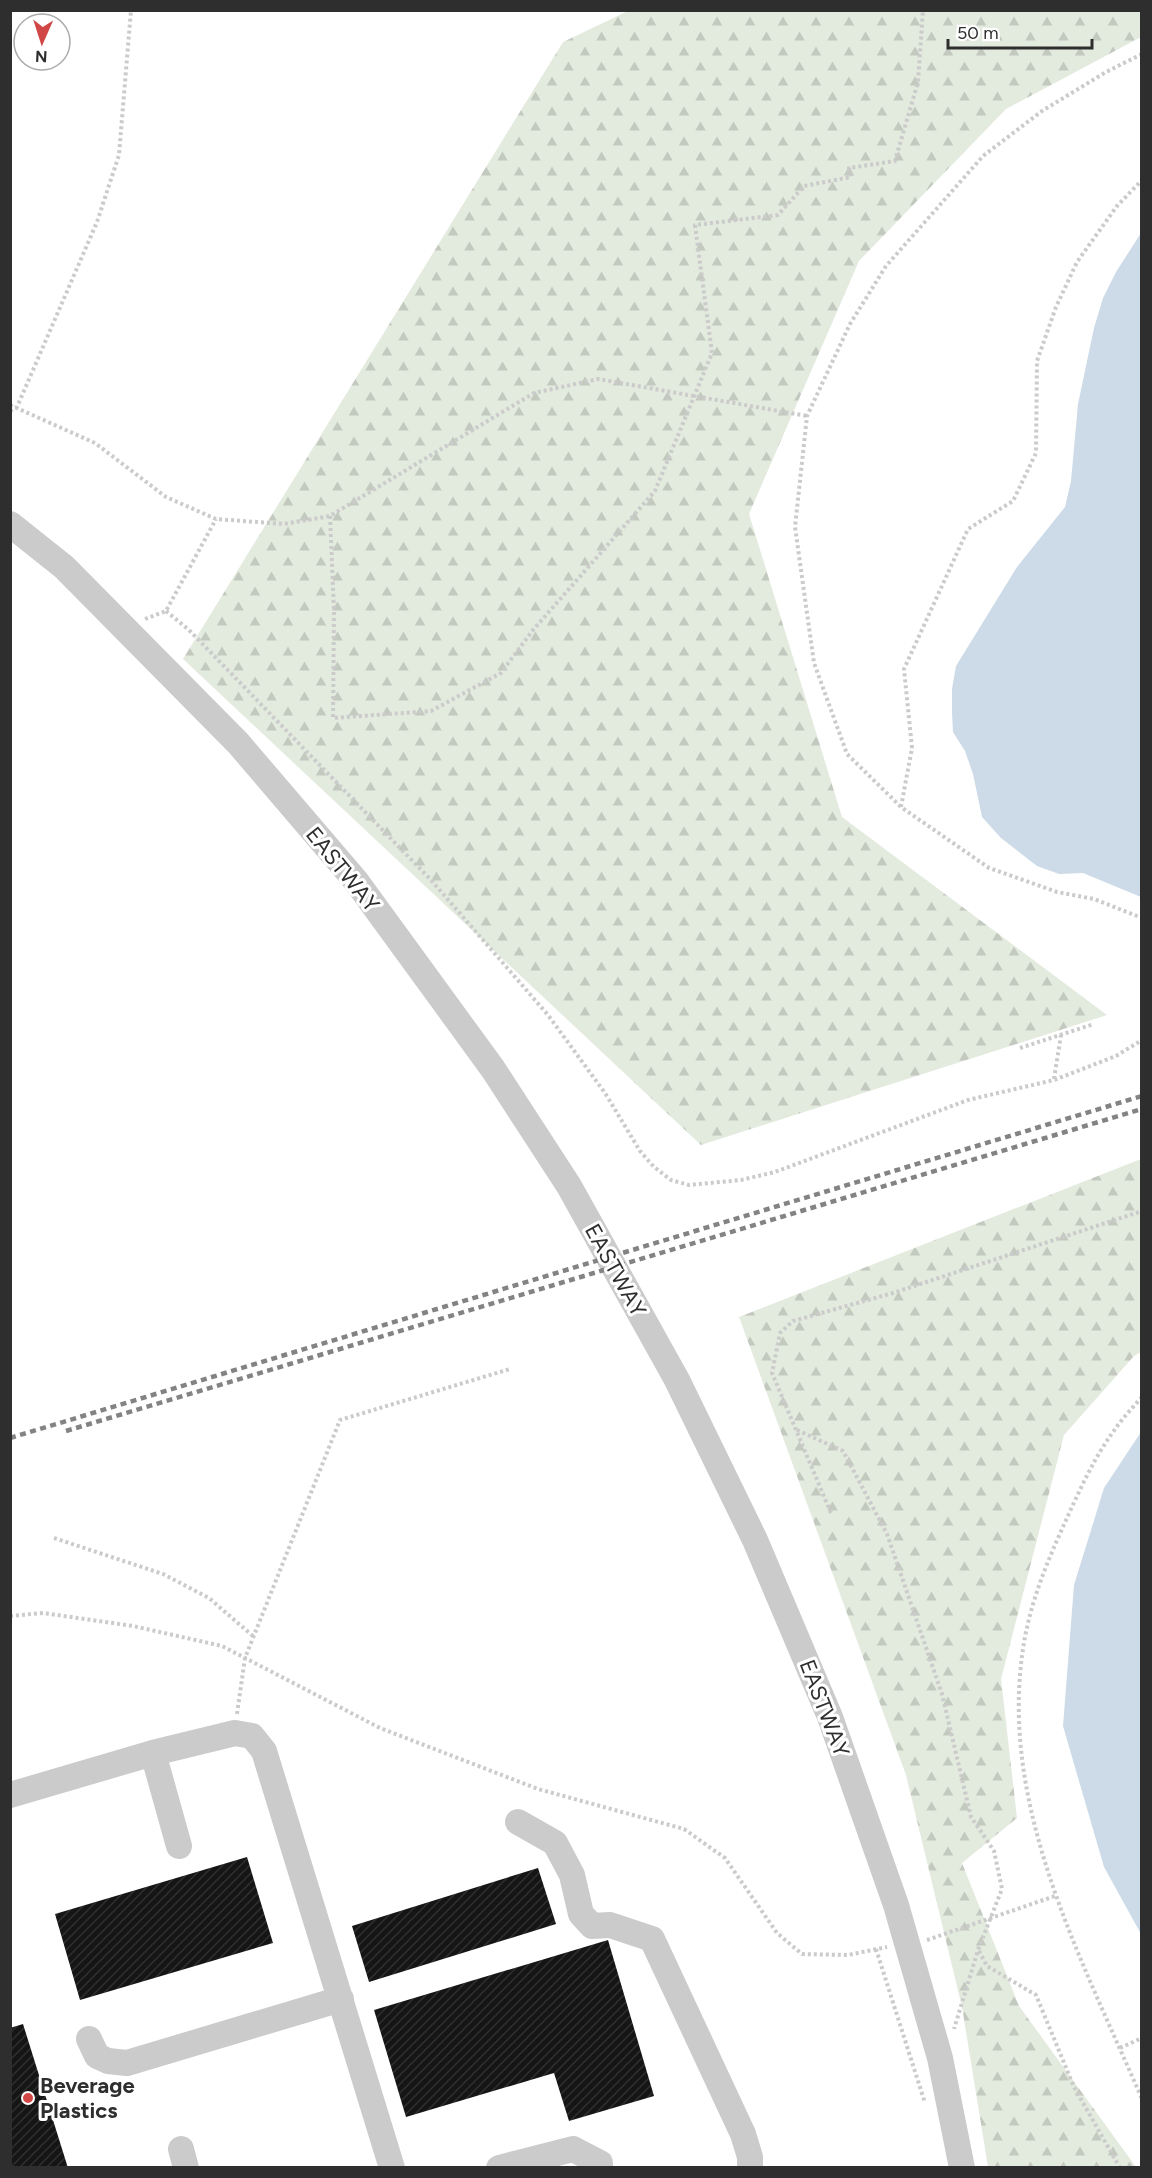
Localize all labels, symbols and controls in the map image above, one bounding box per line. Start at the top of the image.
north arrow [12,12,72,72]
scale bar [948,12,1092,50]
text: 50 m [957,22,999,44]
text: N [35,47,48,66]
street label: EASTWAY [300,821,386,918]
street label: EASTWAY [579,1219,652,1322]
street label: EASTWAY [794,1656,856,1761]
place label: Beverage Plastics [40,2072,135,2124]
marker: Beverage Plastics [21,2091,35,2105]

